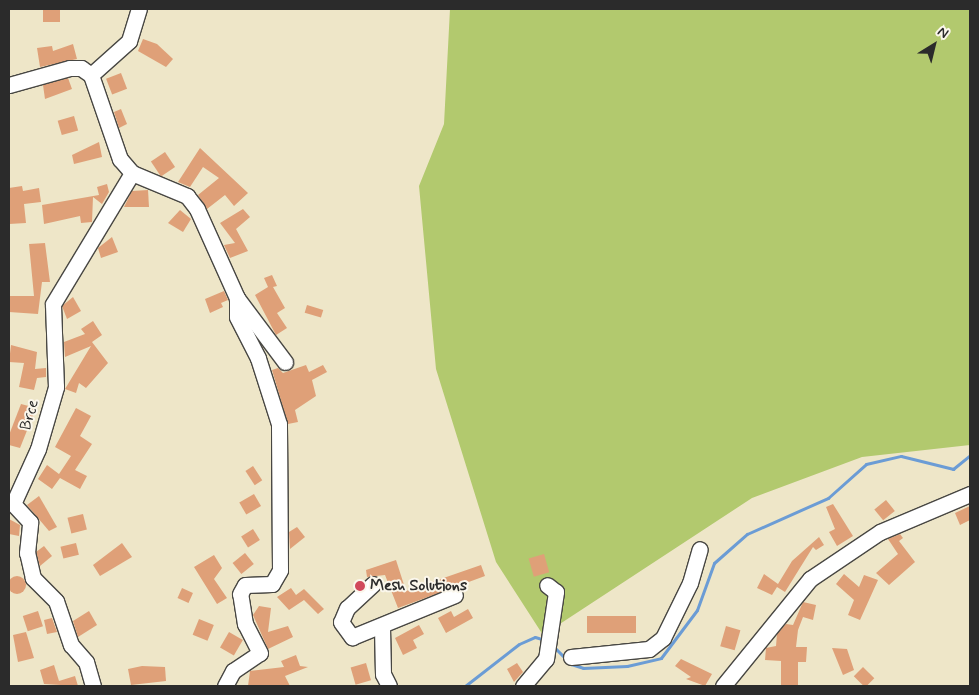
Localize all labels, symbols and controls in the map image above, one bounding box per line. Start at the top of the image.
north arrow [909,20,959,70]
text: N [934,23,952,43]
street label: Brce [17,397,43,433]
place label: Mesh Solutions [370,576,467,596]
marker: Mesh Solutions [354,580,366,592]

